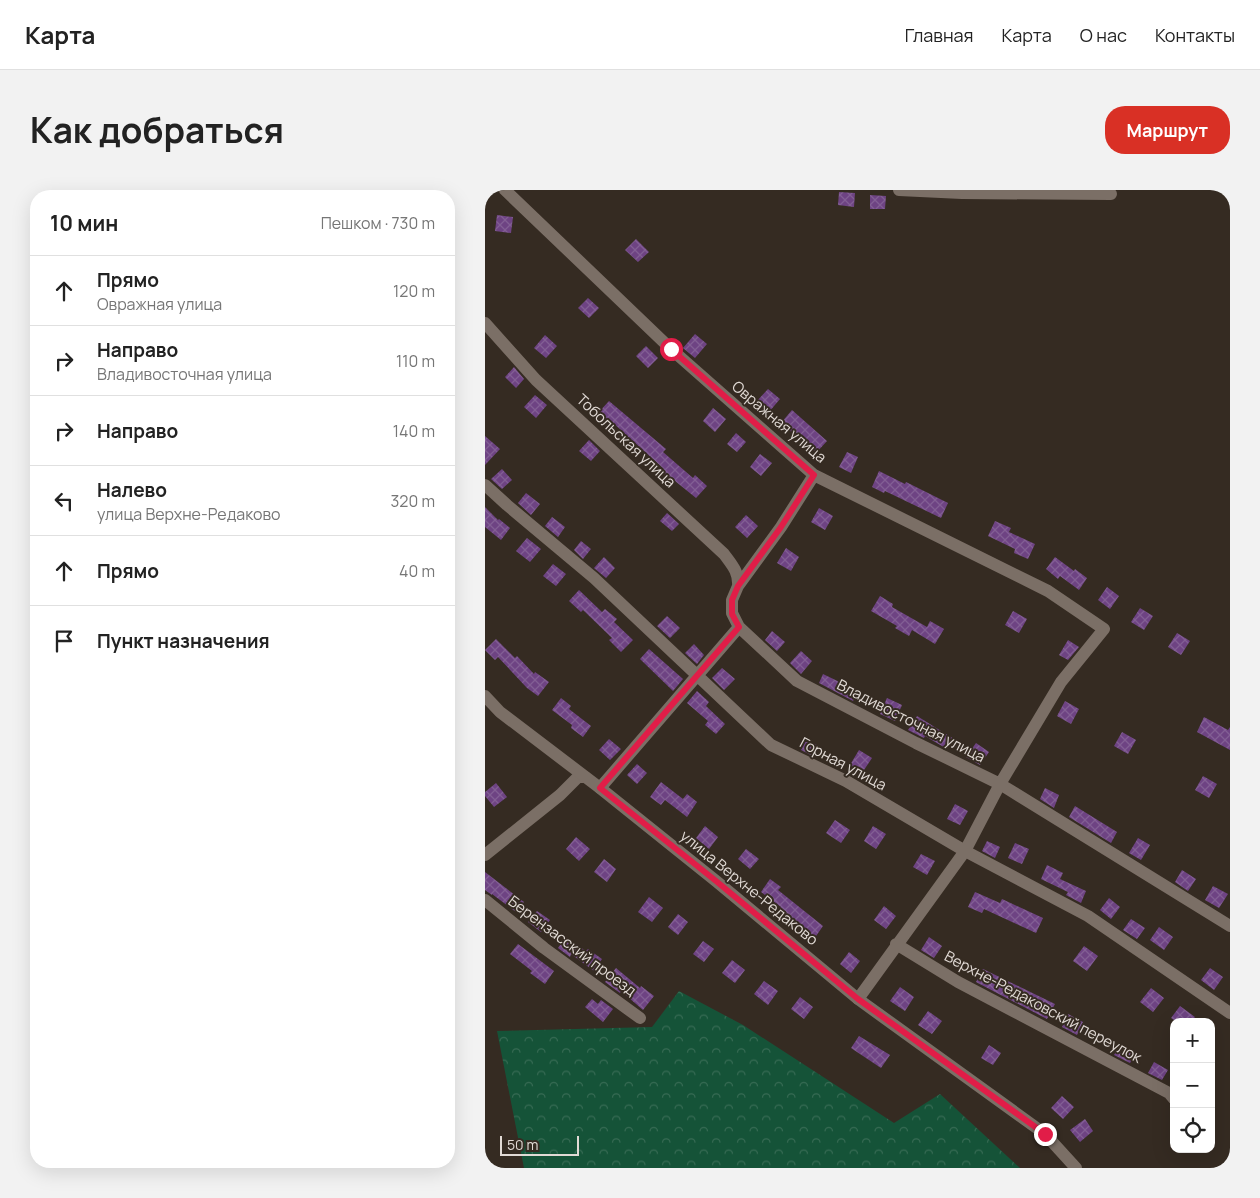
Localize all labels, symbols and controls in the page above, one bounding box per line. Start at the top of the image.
text: Карта [25,18,95,51]
text: Главная [905,23,974,47]
text: Карта [1002,23,1052,47]
text: О нас [1080,23,1127,47]
text: Контакты [1155,23,1235,47]
text: Как добраться [30,106,284,154]
button: Маршрут [1105,106,1230,154]
text: 10 мин [50,209,118,237]
text: Пешком · 730 m [321,212,435,234]
text: Прямо [97,267,159,293]
icon: ahead [50,277,78,305]
text: 120 m [393,280,435,302]
text: Овражная улица [97,293,222,315]
text: Направо [97,337,178,363]
route start [660,338,683,361]
icon: right [50,347,78,375]
text: 110 m [396,350,435,372]
text: Владивосточная улица [97,363,272,385]
street label: Овражная улица [728,376,831,467]
street label: Тобольская улица [572,389,681,492]
icon: right [50,417,78,445]
text: Направо [97,418,178,444]
text: 140 m [393,420,435,442]
text: Налево [97,477,167,503]
icon: left [50,487,78,515]
text: 320 m [391,490,435,512]
text: улица Верхне-Редаково [97,503,280,525]
icon: ahead [50,557,78,585]
text: Прямо [97,558,159,584]
text: 40 m [399,560,435,582]
icon: arrive [50,627,78,655]
text: Пункт назначения [97,628,270,654]
street label: Владивосточная улица [833,674,989,767]
street label: Горная улица [796,732,890,795]
street label: улица Верхне-Редаково [676,825,823,950]
street label: Берензасский проезд [504,890,641,1001]
street label: Верхне-Редаковский переулок [941,945,1146,1068]
map controls [1170,1018,1215,1153]
button: + [1170,1018,1215,1063]
button: − [1170,1063,1215,1108]
button: locate [1170,1108,1215,1153]
route end [1034,1123,1057,1146]
scale bar [500,1133,579,1156]
text: 50 m [507,1135,538,1154]

